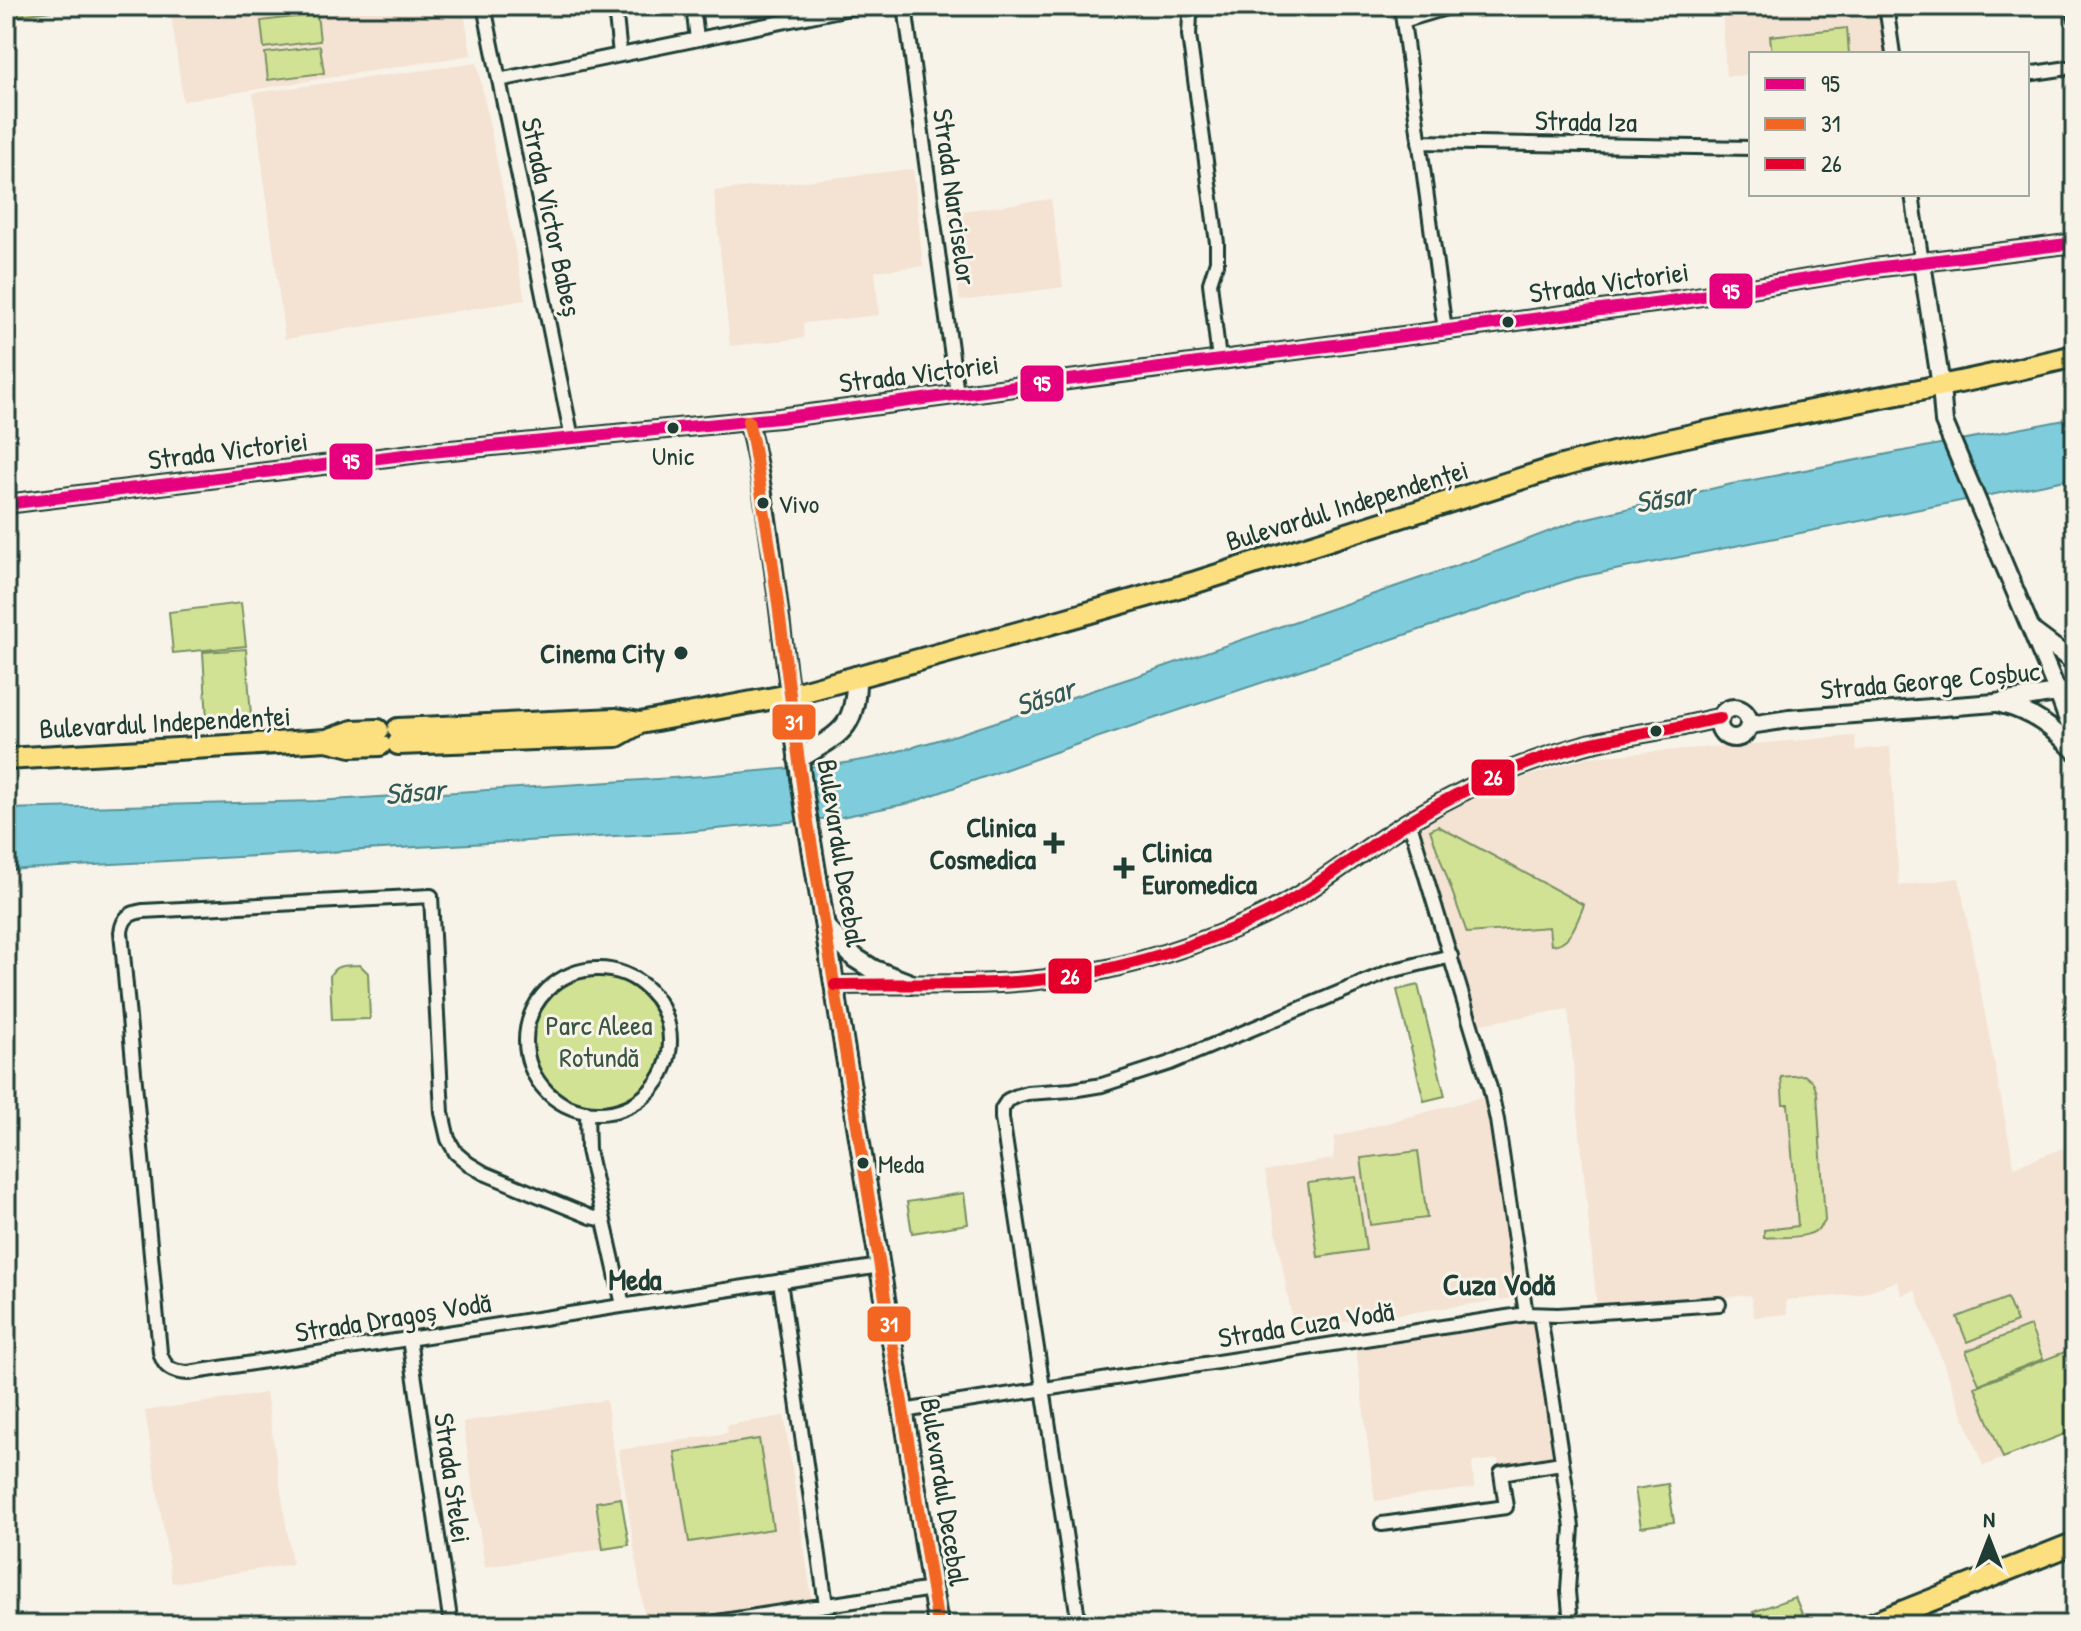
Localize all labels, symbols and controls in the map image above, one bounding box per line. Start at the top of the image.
legend [1749,52,2029,196]
text: 95 [1821,67,1840,99]
street label: Strada Iza [1535,101,1637,141]
street label: Strada Narciselor [924,106,986,288]
text: 31 [1821,107,1840,139]
street label: Strada Victor Babeș [512,114,592,320]
text: 26 [1821,147,1842,179]
street label: Strada Victoriei [1527,252,1691,312]
line badge: 95 [1708,272,1754,310]
text: 95 [1722,276,1740,306]
unlabelled marker [1500,314,1516,330]
street label: Strada Victoriei [837,344,1001,402]
line badge: 95 [1019,364,1065,403]
text: 95 [1033,368,1051,398]
marker: Unic [665,420,681,436]
street label: Strada Victoriei [146,421,310,479]
place label: Unic [652,438,694,473]
line badge: 95 [328,442,374,481]
text: 95 [342,446,360,476]
street label: Bulevardul Independenței [1221,450,1473,560]
water label: Săsar [1632,471,1701,522]
place label: Vivo [778,486,819,521]
marker: Vivo [755,495,771,511]
place label: Cinema City [540,634,665,673]
marker: Cinema City [672,644,690,662]
street label: Strada George Coșbuc [1819,651,2042,709]
water label: Săsar [1010,666,1083,725]
street label: Bulevardul Independenței [38,696,292,748]
line badge: 31 [771,703,817,741]
text: 31 [785,707,803,737]
unlabelled marker [1648,723,1664,739]
street label: Bulevardul Decebal [808,757,876,950]
line badge: 26 [1470,758,1516,797]
text: 26 [1483,762,1503,792]
water label: Săsar [383,768,450,814]
place label: Clinica Cosmedica [929,808,1036,878]
marker: Clinica Cosmedica [1043,832,1065,854]
place label: Clinica Euromedica [1142,833,1257,903]
marker: Clinica Euromedica [1113,857,1135,879]
line badge: 26 [1047,957,1093,995]
text: 26 [1060,961,1080,991]
park label: Parc Aleea Rotundă [546,1006,652,1076]
place label: Meda [878,1146,924,1181]
marker: Meda [855,1155,871,1171]
district label: Meda [608,1259,662,1299]
district label: Cuza Vodă [1443,1264,1555,1304]
street label: Strada Dragoș Vodă [292,1283,494,1351]
street label: Strada Cuza Vodă [1215,1291,1397,1357]
line badge: 31 [866,1305,912,1343]
text: 31 [880,1309,898,1339]
street label: Bulevardul Decebal [911,1396,979,1589]
street label: Strada Stelei [425,1410,481,1546]
north arrow [1949,1499,2029,1579]
text: N [1983,1504,1995,1534]

